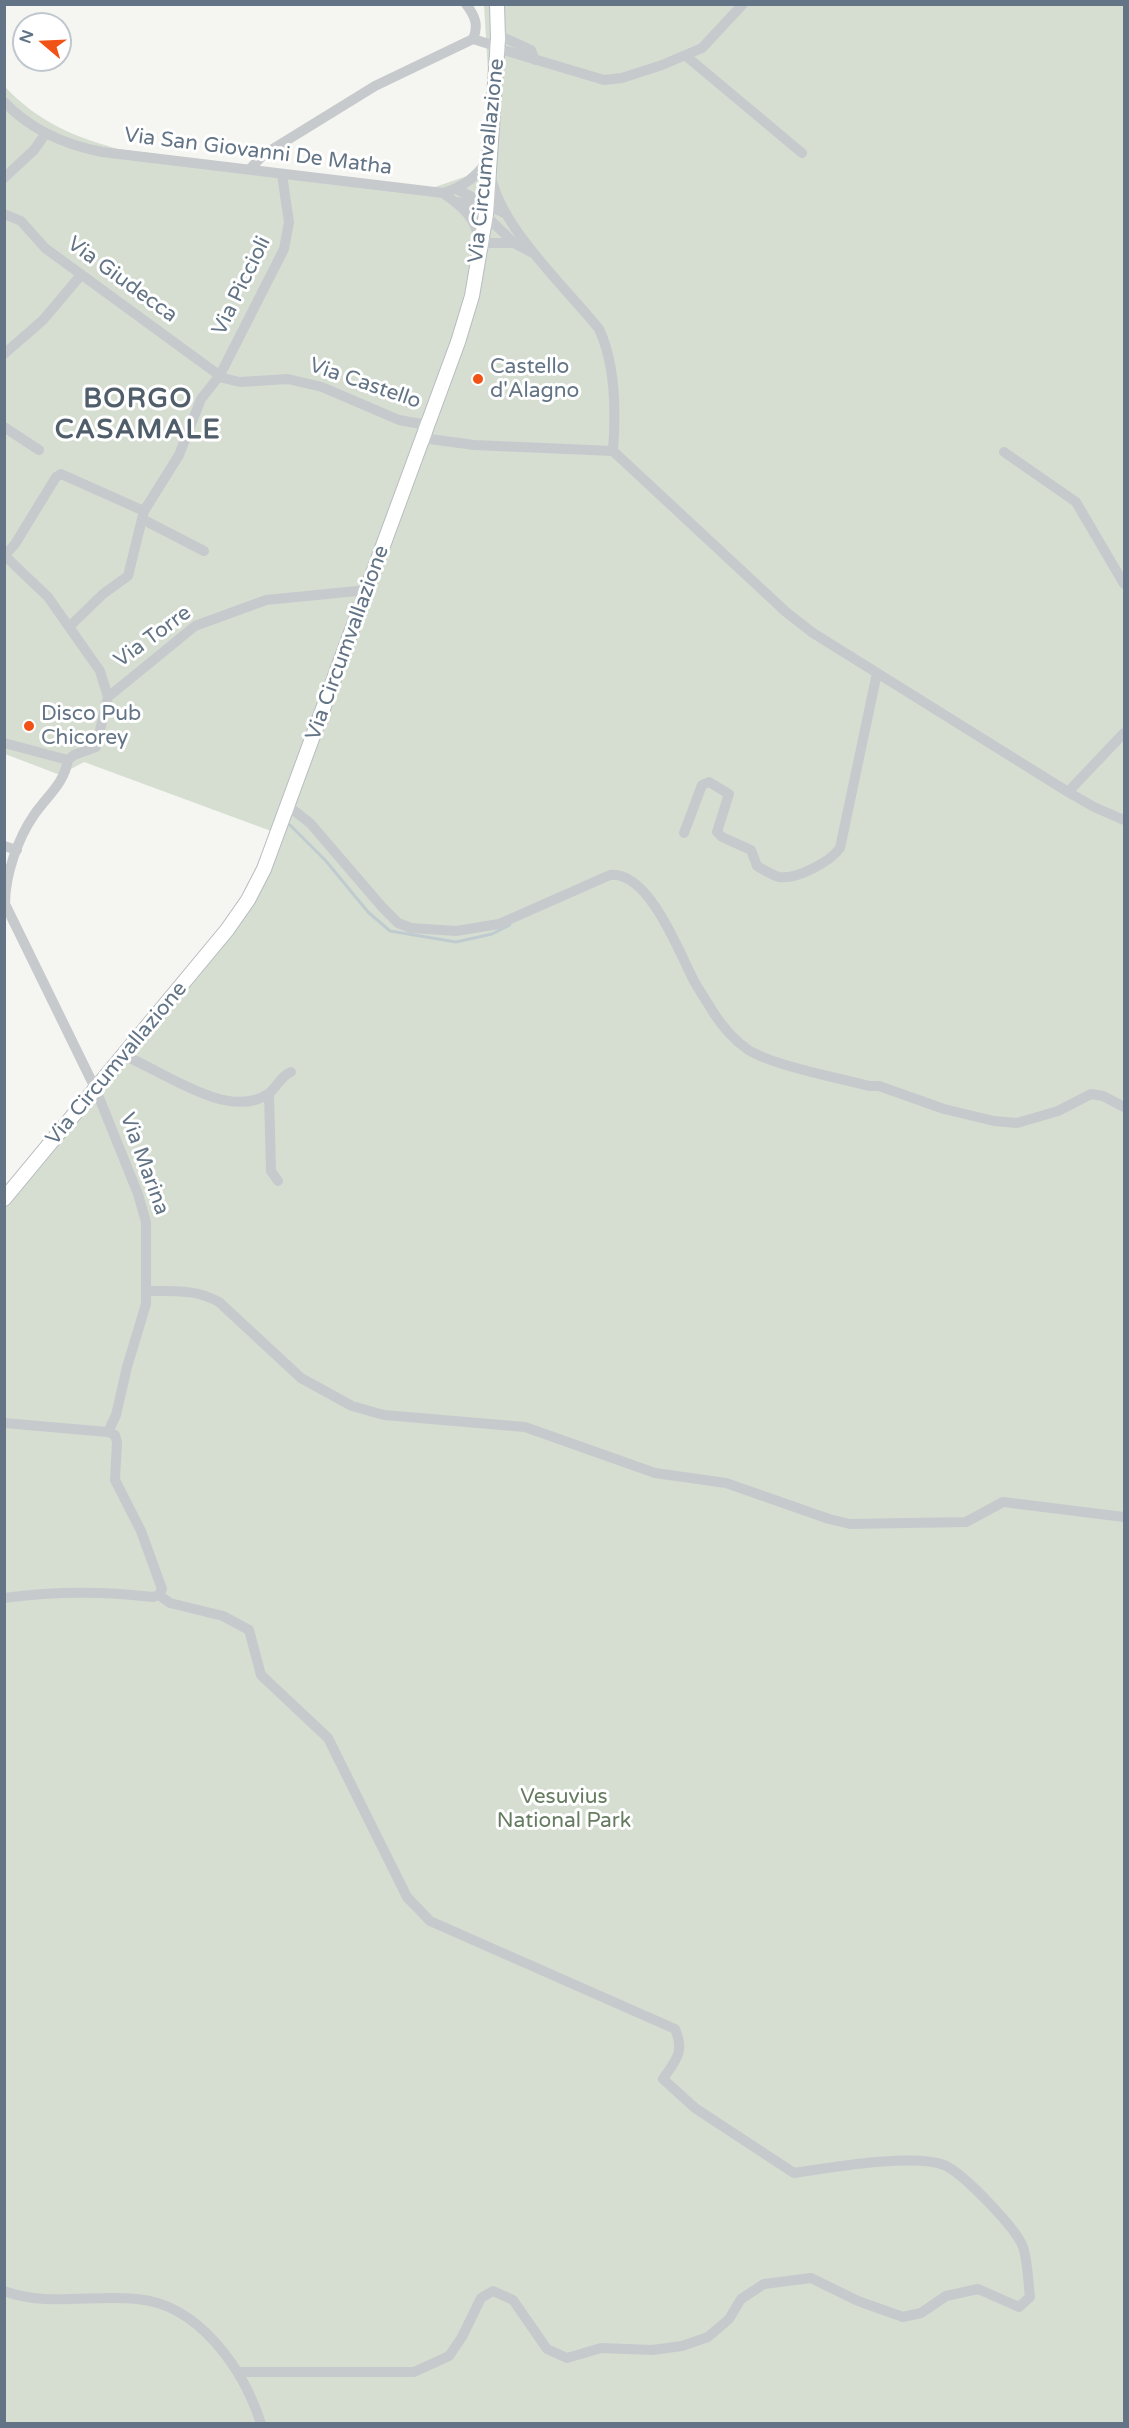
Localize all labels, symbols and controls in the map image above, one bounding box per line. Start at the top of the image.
north arrow [12,12,72,72]
text: N [15,27,38,46]
street label: Via Circumvallazione [464,57,510,265]
street label: Via San Giovanni De Matha [123,123,393,181]
street label: Via Giudecca [62,232,182,328]
street label: Via Piccioli [207,232,277,340]
street label: Via Castello [306,353,424,415]
place label: Castello d'Alagno [490,354,579,404]
marker: Castello d'Alagno [471,372,485,386]
district label: BORGO CASAMALE [55,384,221,447]
street label: Via Circumvallazione [301,542,395,744]
street label: Via Torre [110,601,196,673]
place label: Disco Pub Chicorey [41,701,141,751]
marker: Disco Pub Chicorey [22,719,36,733]
street label: Via Circumvallazione [41,977,193,1151]
street label: Via Marina [114,1110,174,1218]
park label: Vesuvius National Park [497,1784,631,1834]

